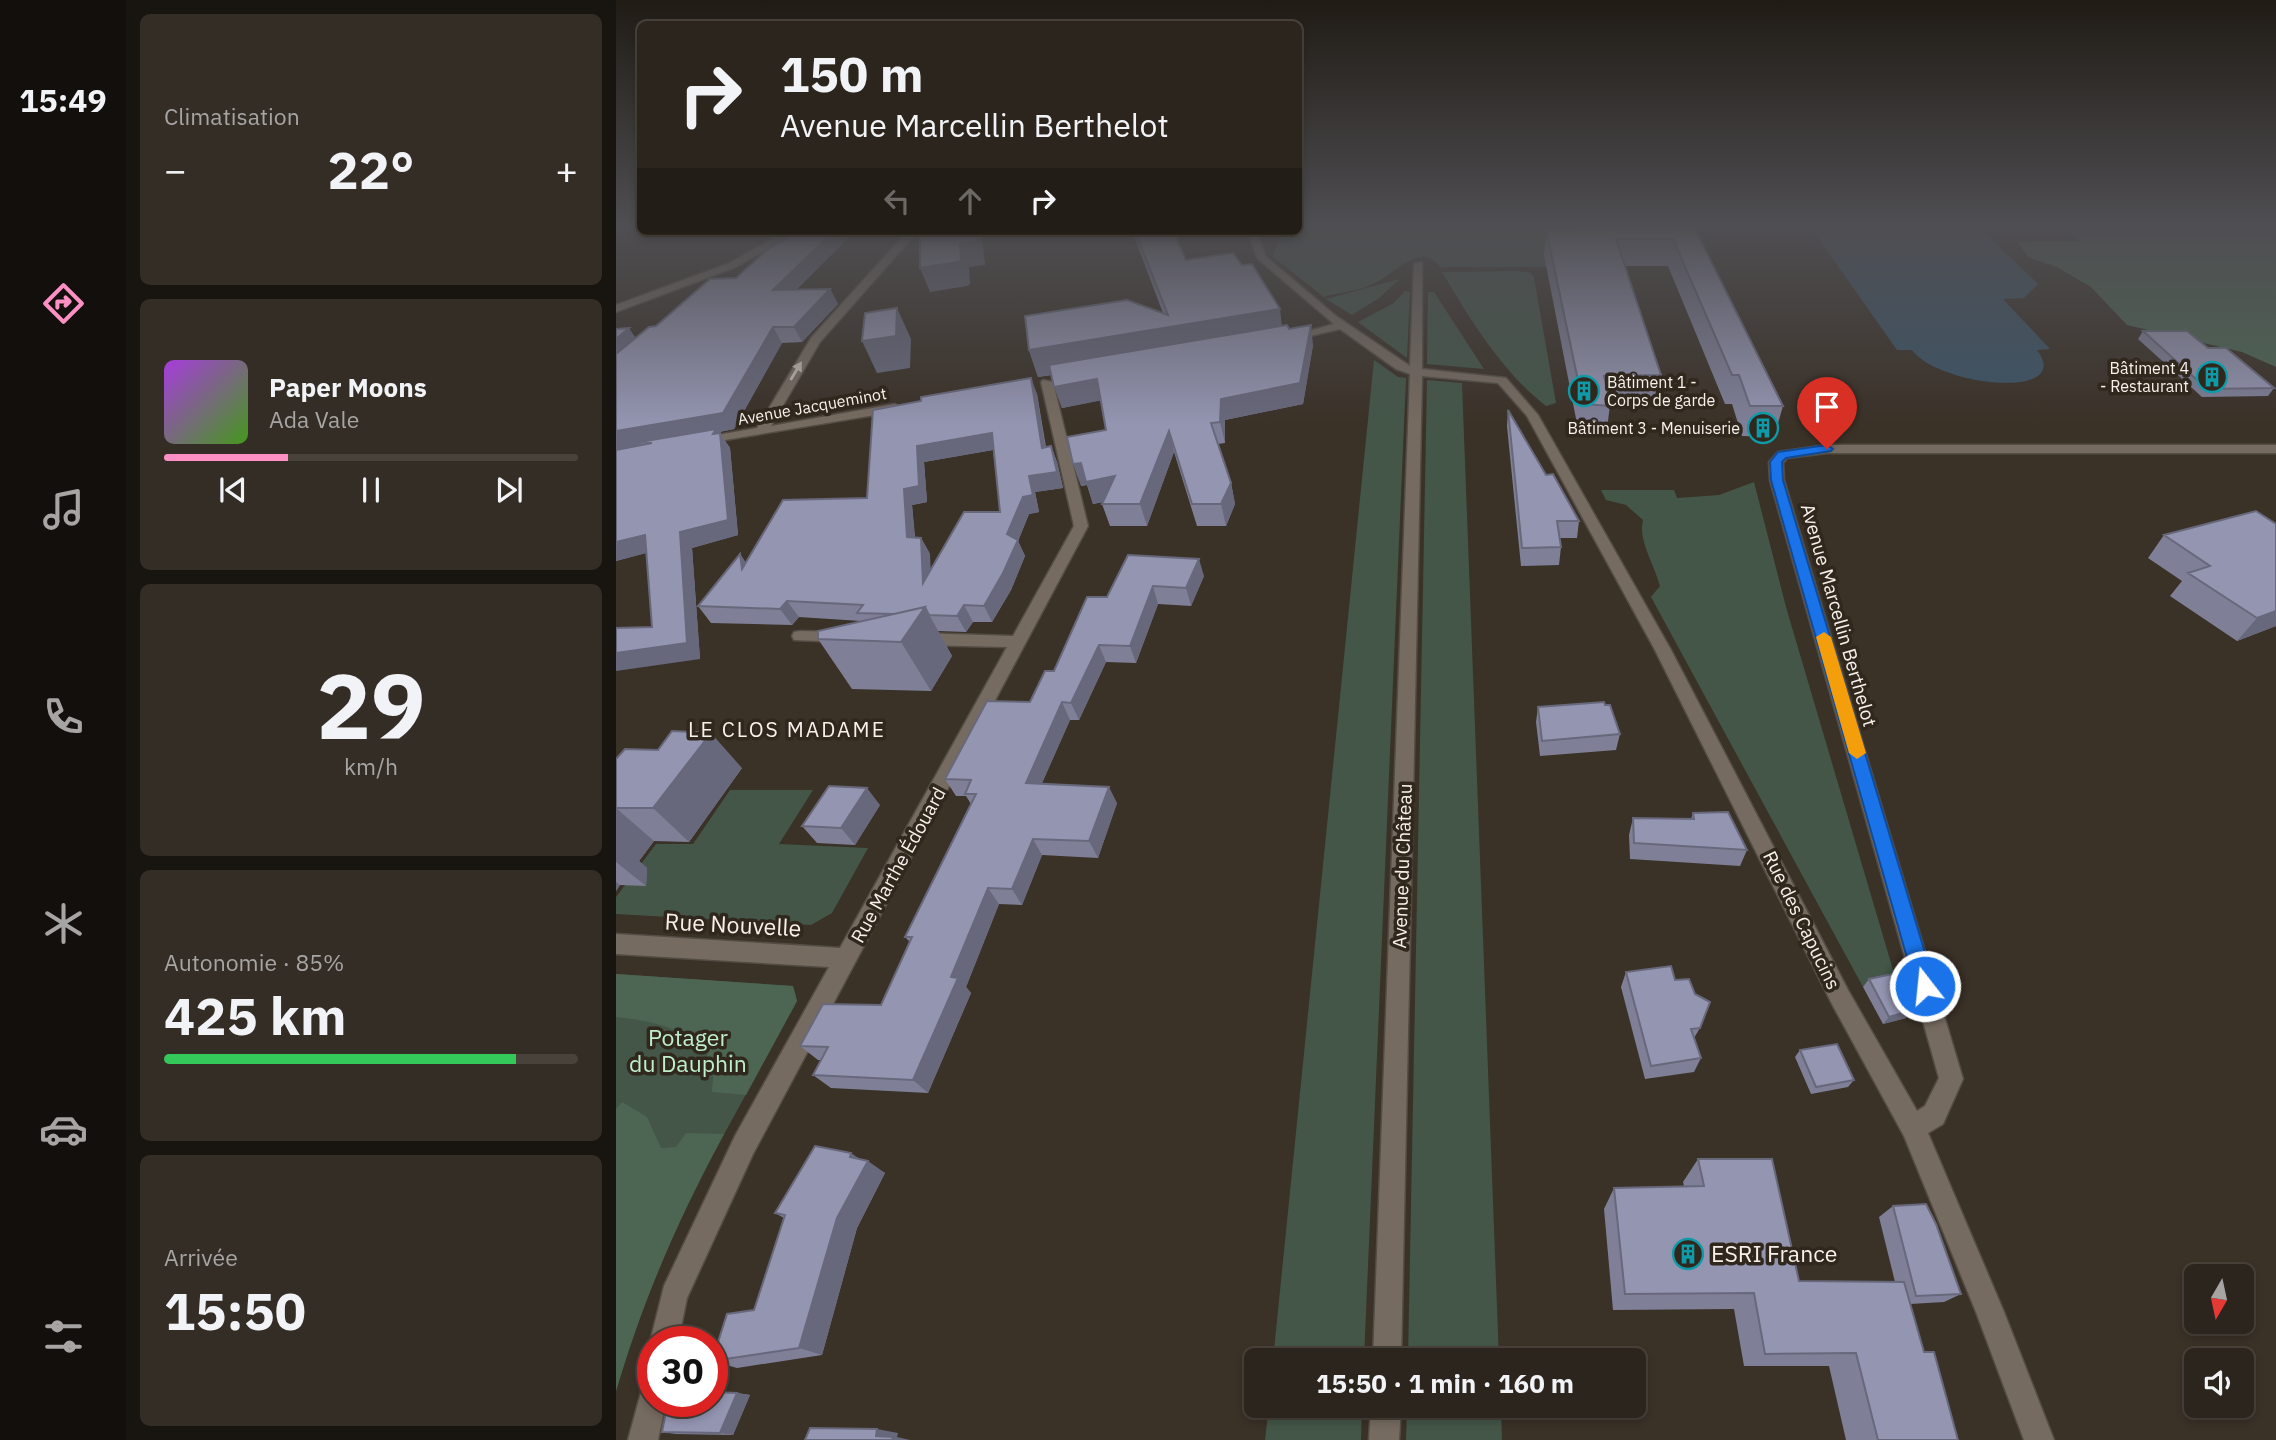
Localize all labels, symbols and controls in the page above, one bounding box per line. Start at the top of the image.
text: 150 m [780,42,924,105]
icon: right [665,49,756,140]
text: 15:49 [19,79,107,121]
text: Climatisation [164,101,300,131]
text: Avenue Marcellin Berthelot [780,104,1169,146]
text: 22° [328,136,414,203]
text: − [164,145,187,194]
text: + [555,145,578,194]
icon: left [878,182,916,220]
icon: ahead [951,182,989,220]
icon: right [1024,182,1062,220]
icon: directions [39,279,88,328]
place label: Bâtiment 4 - Restaurant [2100,358,2189,396]
building icon: Bâtiment 4 - Restaurant [2195,360,2229,394]
one-way arrow [789,362,802,381]
text: Paper Moons [269,370,427,404]
place label: Bâtiment 1 - Corps de garde [1607,372,1715,410]
building icon: Bâtiment 1 - Corps de garde [1567,374,1601,408]
pin [1797,377,1857,449]
street label: Avenue Jacqueminot [736,383,888,429]
icon: arrive [1808,388,1846,426]
text: Ada Vale [269,404,359,434]
building icon: Bâtiment 3 - Menuiserie [1746,411,1780,445]
place label: Bâtiment 3 - Menuiserie [1567,418,1740,438]
icon: previous [214,471,252,509]
icon: pause [352,471,390,509]
icon: next [490,471,528,509]
icon: music [39,485,88,534]
street label: Avenue Marcellin Berthelot [1796,501,1882,729]
text: 29 [316,646,426,764]
icon: phone [39,692,88,741]
district label: LE CLOS MADAME [688,715,886,743]
text: km/h [344,751,398,781]
street label: Rue Marthe Édouard [845,783,951,947]
street label: Avenue du Château [1387,783,1417,949]
street label: Rue des Capucins [1758,847,1846,993]
icon: climate [39,899,88,948]
street label: Rue Nouvelle [664,905,802,943]
text: Autonomie · 85% [164,947,344,977]
position arrow [1888,949,1962,1023]
text: 425 km [164,982,346,1049]
park label: Potager du Dauphin [629,1022,747,1078]
icon: car [39,1105,88,1154]
building icon: ESRI France [1671,1237,1705,1271]
place label: ESRI France [1711,1238,1837,1268]
text: Arrivée [164,1242,238,1272]
north arrow [2184,1264,2254,1334]
map controls [2184,1264,2254,1418]
text: 15:50 [164,1277,306,1344]
icon: filters [39,1312,88,1361]
speed limit sign: 30 [637,1326,728,1417]
button: sound [2184,1348,2254,1418]
text: 15:50 · 1 min · 160 m [1316,1366,1574,1400]

